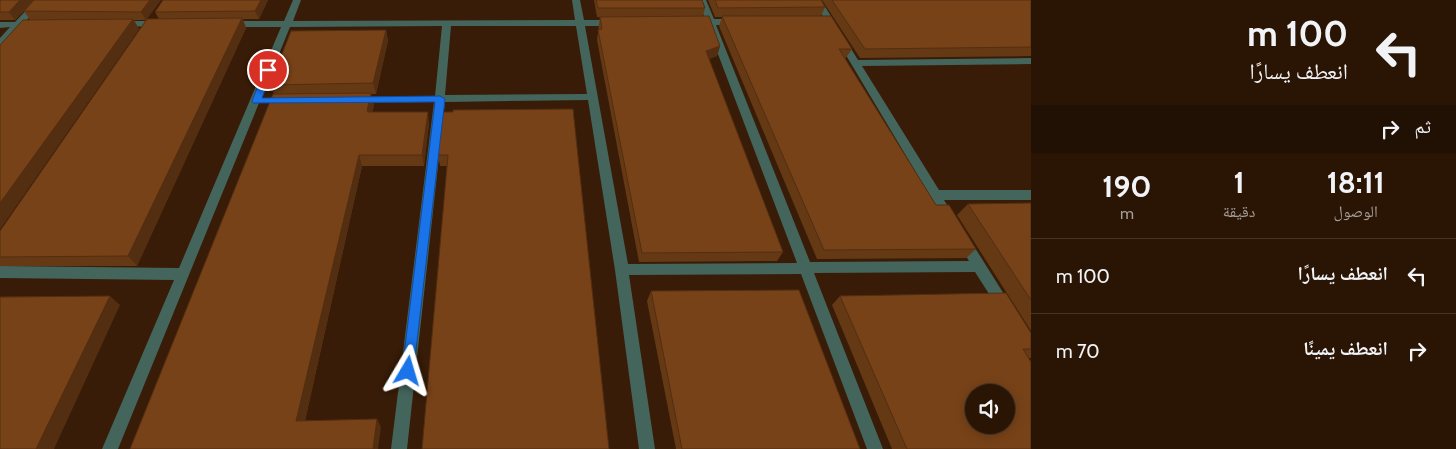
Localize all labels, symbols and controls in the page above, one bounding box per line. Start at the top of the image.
text: 100 m [1247,12,1348,55]
icon: left [1366,20,1431,85]
pin [247,49,289,91]
icon: arrive [254,56,282,84]
text: انعطف يسارًا [1249,58,1348,85]
icon: right [1376,115,1404,143]
text: ثم [1414,115,1431,138]
text: 1 [1234,164,1245,201]
text: 18:11 [1327,164,1385,201]
text: 190 [1102,168,1151,205]
text: دقيقة [1223,202,1255,221]
text: الوصول [1334,202,1378,221]
text: m [1120,204,1134,223]
text: انعطف يسارًا [1298,262,1388,285]
icon: left [1403,262,1431,290]
text: 100 m [1056,265,1110,288]
text: انعطف يمينًا [1303,337,1388,360]
icon: right [1403,337,1431,365]
text: 70 m [1056,340,1100,363]
position arrow [381,344,433,396]
map controls [965,384,1015,434]
button: sound [965,384,1015,434]

